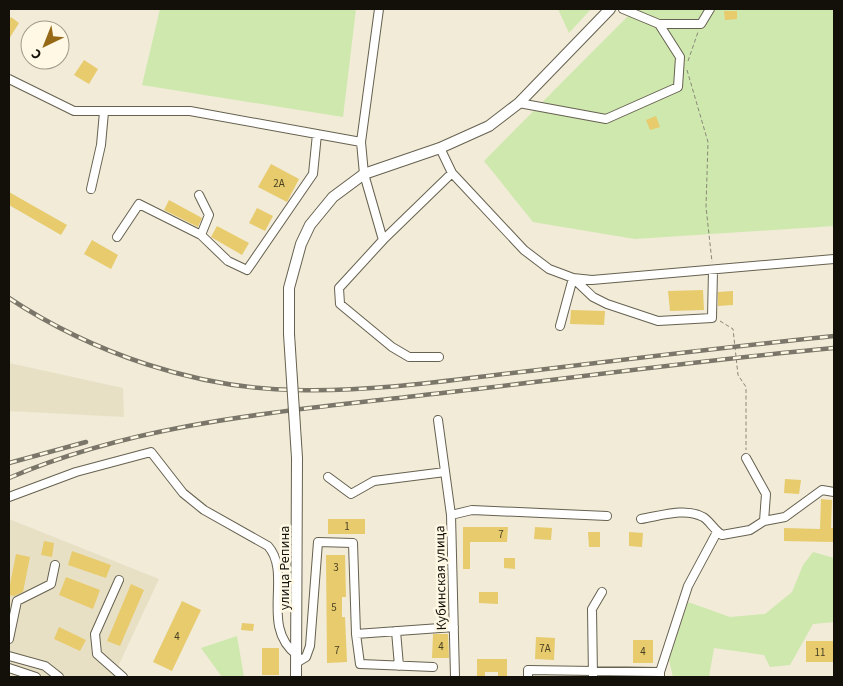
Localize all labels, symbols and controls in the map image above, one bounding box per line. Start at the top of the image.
north arrow [20,20,70,70]
text: С [27,44,47,64]
house number: 2А [273,176,285,191]
house number: 1 [344,519,350,534]
street label: Кубинская улица [430,525,452,631]
street label: улица Репина [275,526,295,610]
house number: 7 [498,527,504,542]
house number: 3 [333,560,339,575]
house number: 5 [331,600,337,615]
house number: 4 [174,629,180,644]
house number: 4 [438,639,444,654]
house number: 7А [539,641,551,656]
house number: 7 [334,643,340,658]
house number: 4 [640,644,646,659]
house number: 11 [815,645,825,660]

